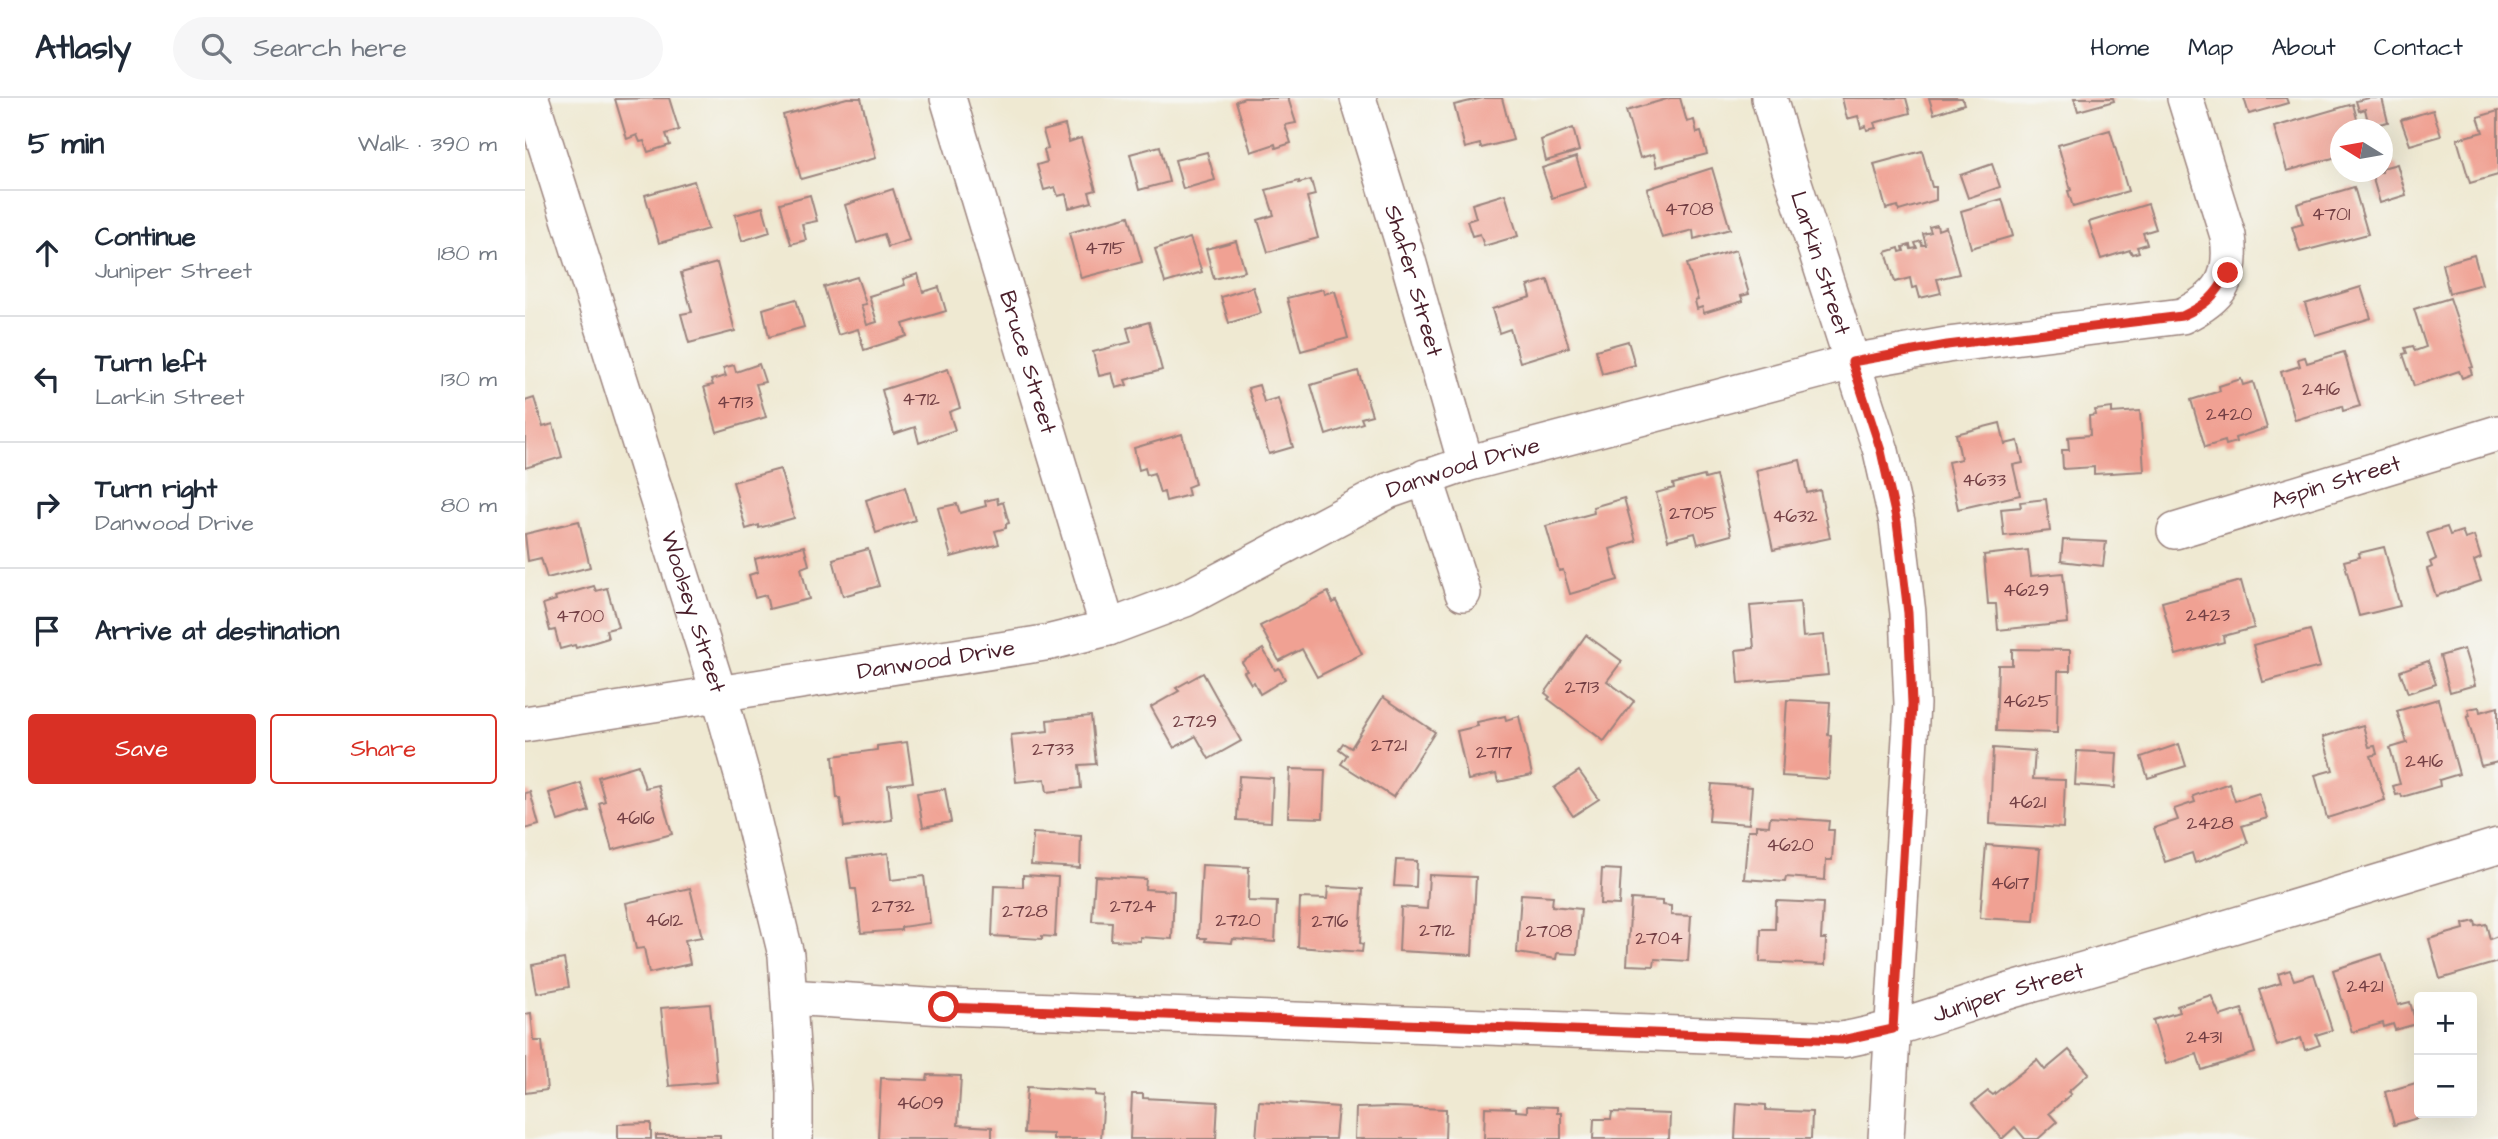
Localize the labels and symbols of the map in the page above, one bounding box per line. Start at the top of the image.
north arrow [2330,119,2393,182]
street label: Larkin Street [1782,187,1859,340]
house number: 4708 [1665,196,1713,223]
street label: Shafer Street [1376,201,1451,361]
house number: 4701 [2311,201,2351,228]
house number: 4715 [1085,235,1126,262]
route end [2212,257,2243,288]
street label: Bruce Street [991,287,1065,438]
house number: 2416 [2302,376,2340,403]
house number: 4712 [902,386,940,413]
house number: 4713 [717,389,754,416]
house number: 2420 [2206,401,2252,428]
street label: Danwood Drive [1382,429,1543,506]
street label: Aspin Street [2267,447,2405,517]
house number: 4633 [1962,467,2006,494]
house number: 2705 [1669,500,1718,527]
house number: 4632 [1772,503,1818,530]
street label: Woolsey Street [653,527,734,698]
house number: 4629 [2003,577,2049,604]
house number: 2423 [2186,602,2230,629]
house number: 4700 [556,603,604,630]
street label: Danwood Drive [855,632,1017,688]
house number: 2713 [1565,674,1600,701]
house number: 4625 [2002,688,2052,715]
house number: 2729 [1173,708,1217,735]
house number: 2721 [1371,732,1407,759]
house number: 2733 [1032,736,1074,763]
house number: 2717 [1476,739,1513,766]
house number: 2416 [2405,748,2443,775]
house number: 4621 [2008,789,2047,816]
house number: 4616 [615,805,655,832]
house number: 2428 [2187,810,2234,837]
house number: 4620 [1766,832,1814,859]
house number: 4617 [1991,870,2030,897]
house number: 2732 [871,893,915,920]
house number: 2724 [1110,893,1156,920]
house number: 2728 [1002,898,1048,925]
house number: 4612 [645,907,683,934]
house number: 2720 [1215,907,1261,934]
house number: 2716 [1312,908,1349,935]
house number: 2712 [1419,917,1455,944]
house number: 2708 [1526,918,1572,945]
house number: 2704 [1635,925,1683,952]
street label: Juniper Street [1928,954,2089,1031]
house number: 2421 [2346,973,2384,1000]
route start [928,991,959,1022]
house number: 2431 [2186,1024,2223,1051]
house number: 4609 [896,1090,944,1117]

